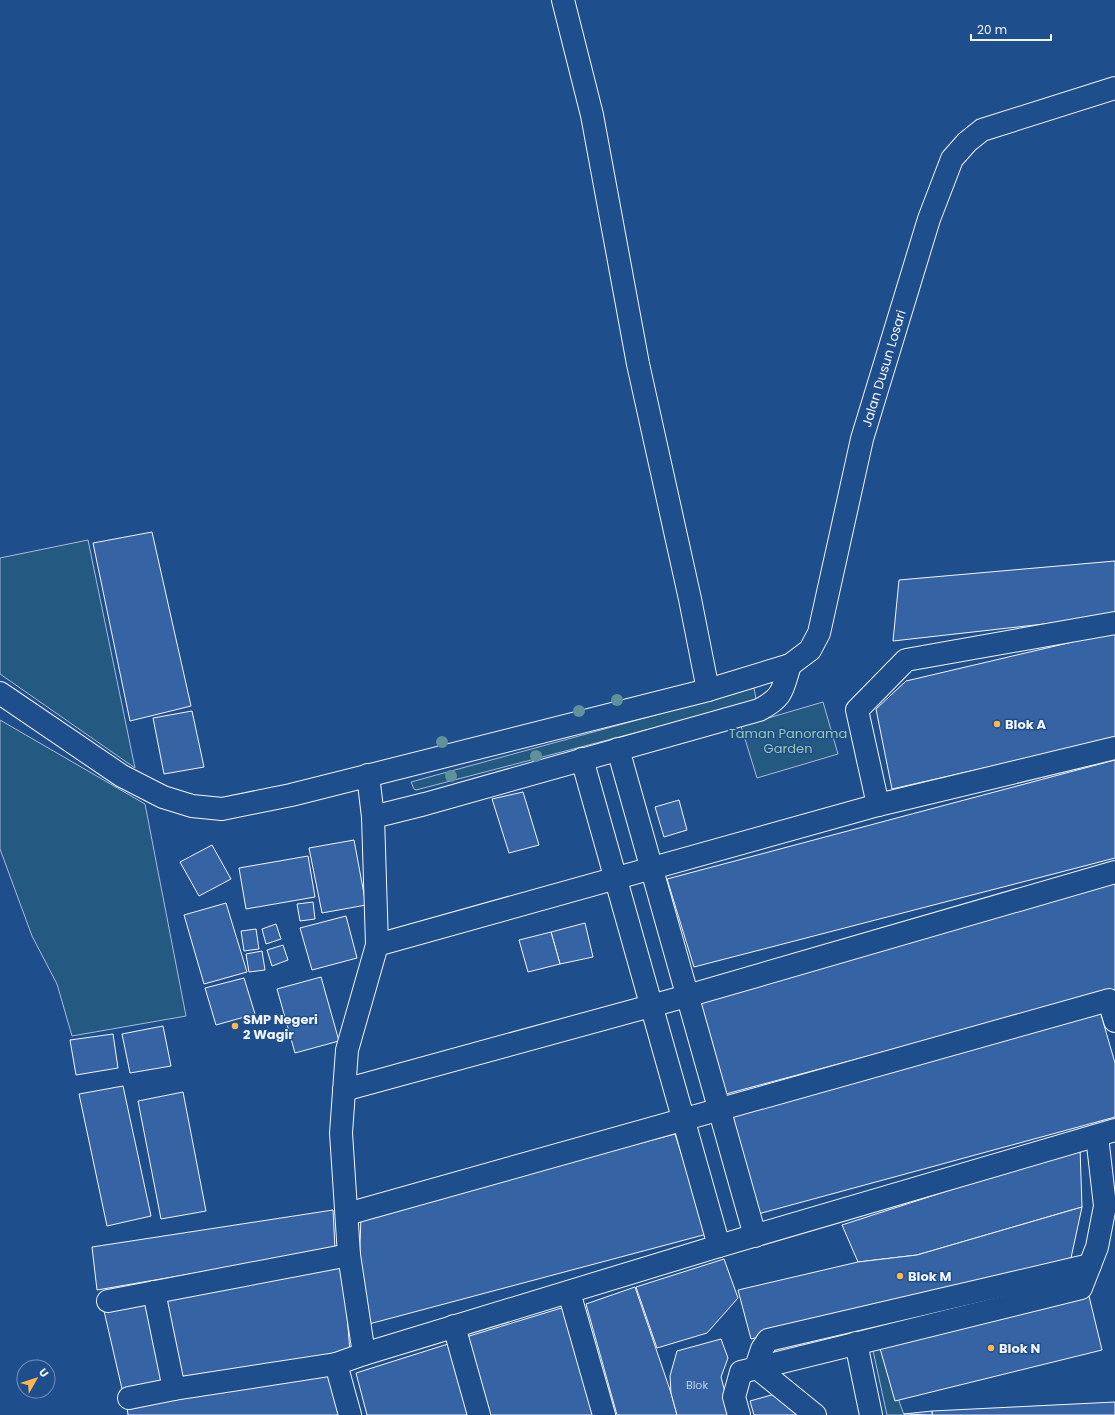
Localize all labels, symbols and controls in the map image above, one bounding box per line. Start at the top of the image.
scale bar [971,16,1051,42]
text: 20 m [977,21,1007,38]
street label: Jalan Dusun Losari [857,308,911,429]
place label: Blok A [1005,715,1046,734]
marker: Blok A [992,719,1002,729]
park label: Taman Panorama Garden [729,724,847,758]
place label: SMP Negeri 2 Wagir [243,1010,318,1044]
marker: SMP Negeri 2 Wagir [230,1021,240,1031]
place label: Blok M [908,1267,951,1286]
marker: Blok M [895,1271,905,1281]
place label: Blok N [999,1339,1040,1358]
marker: Blok N [986,1343,996,1353]
north arrow [16,1359,56,1399]
text: U [35,1365,53,1381]
house number: Blok [686,1377,708,1393]

